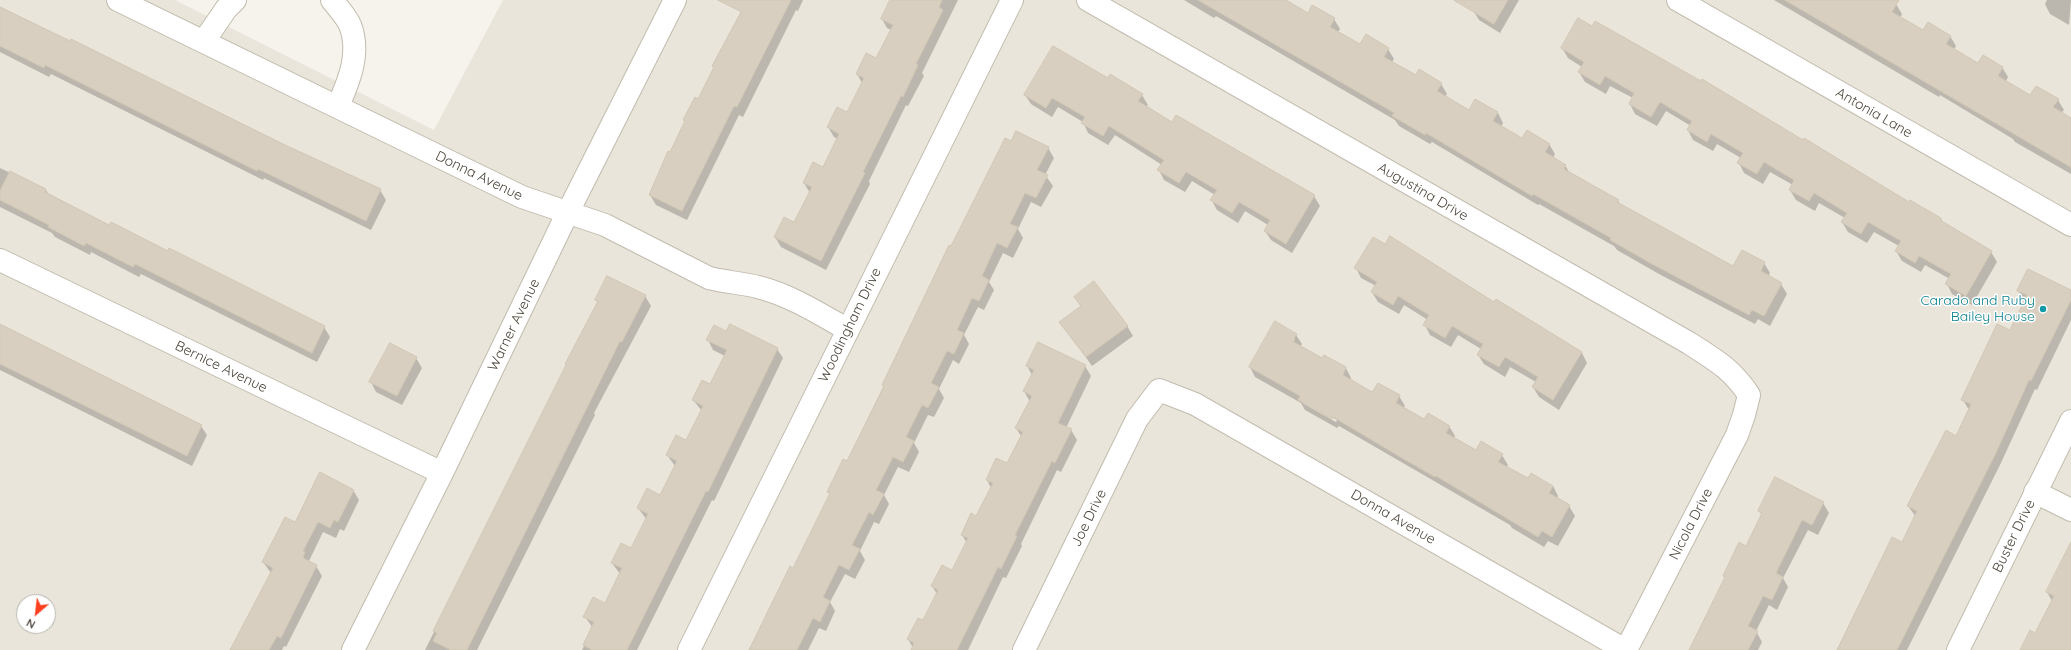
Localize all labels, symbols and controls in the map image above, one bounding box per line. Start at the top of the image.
street label: Antonia Lane [1833,84,1915,142]
street label: Donna Avenue [433,148,525,204]
street label: Augustina Drive [1375,159,1471,225]
street label: Woodingham Drive [815,265,885,385]
street label: Warner Avenue [484,276,544,374]
place label: Carado and Ruby Bailey House [1920,293,2035,326]
marker: Carado and Ruby Bailey House [2038,304,2048,314]
street label: Bernice Avenue [172,337,270,397]
street label: Nicola Drive [1666,485,1716,563]
street label: Donna Avenue [1348,486,1438,548]
street label: Joe Drive [1068,487,1110,549]
street label: Buster Drive [1989,497,2039,575]
north arrow [16,594,56,634]
text: N [24,616,38,632]

